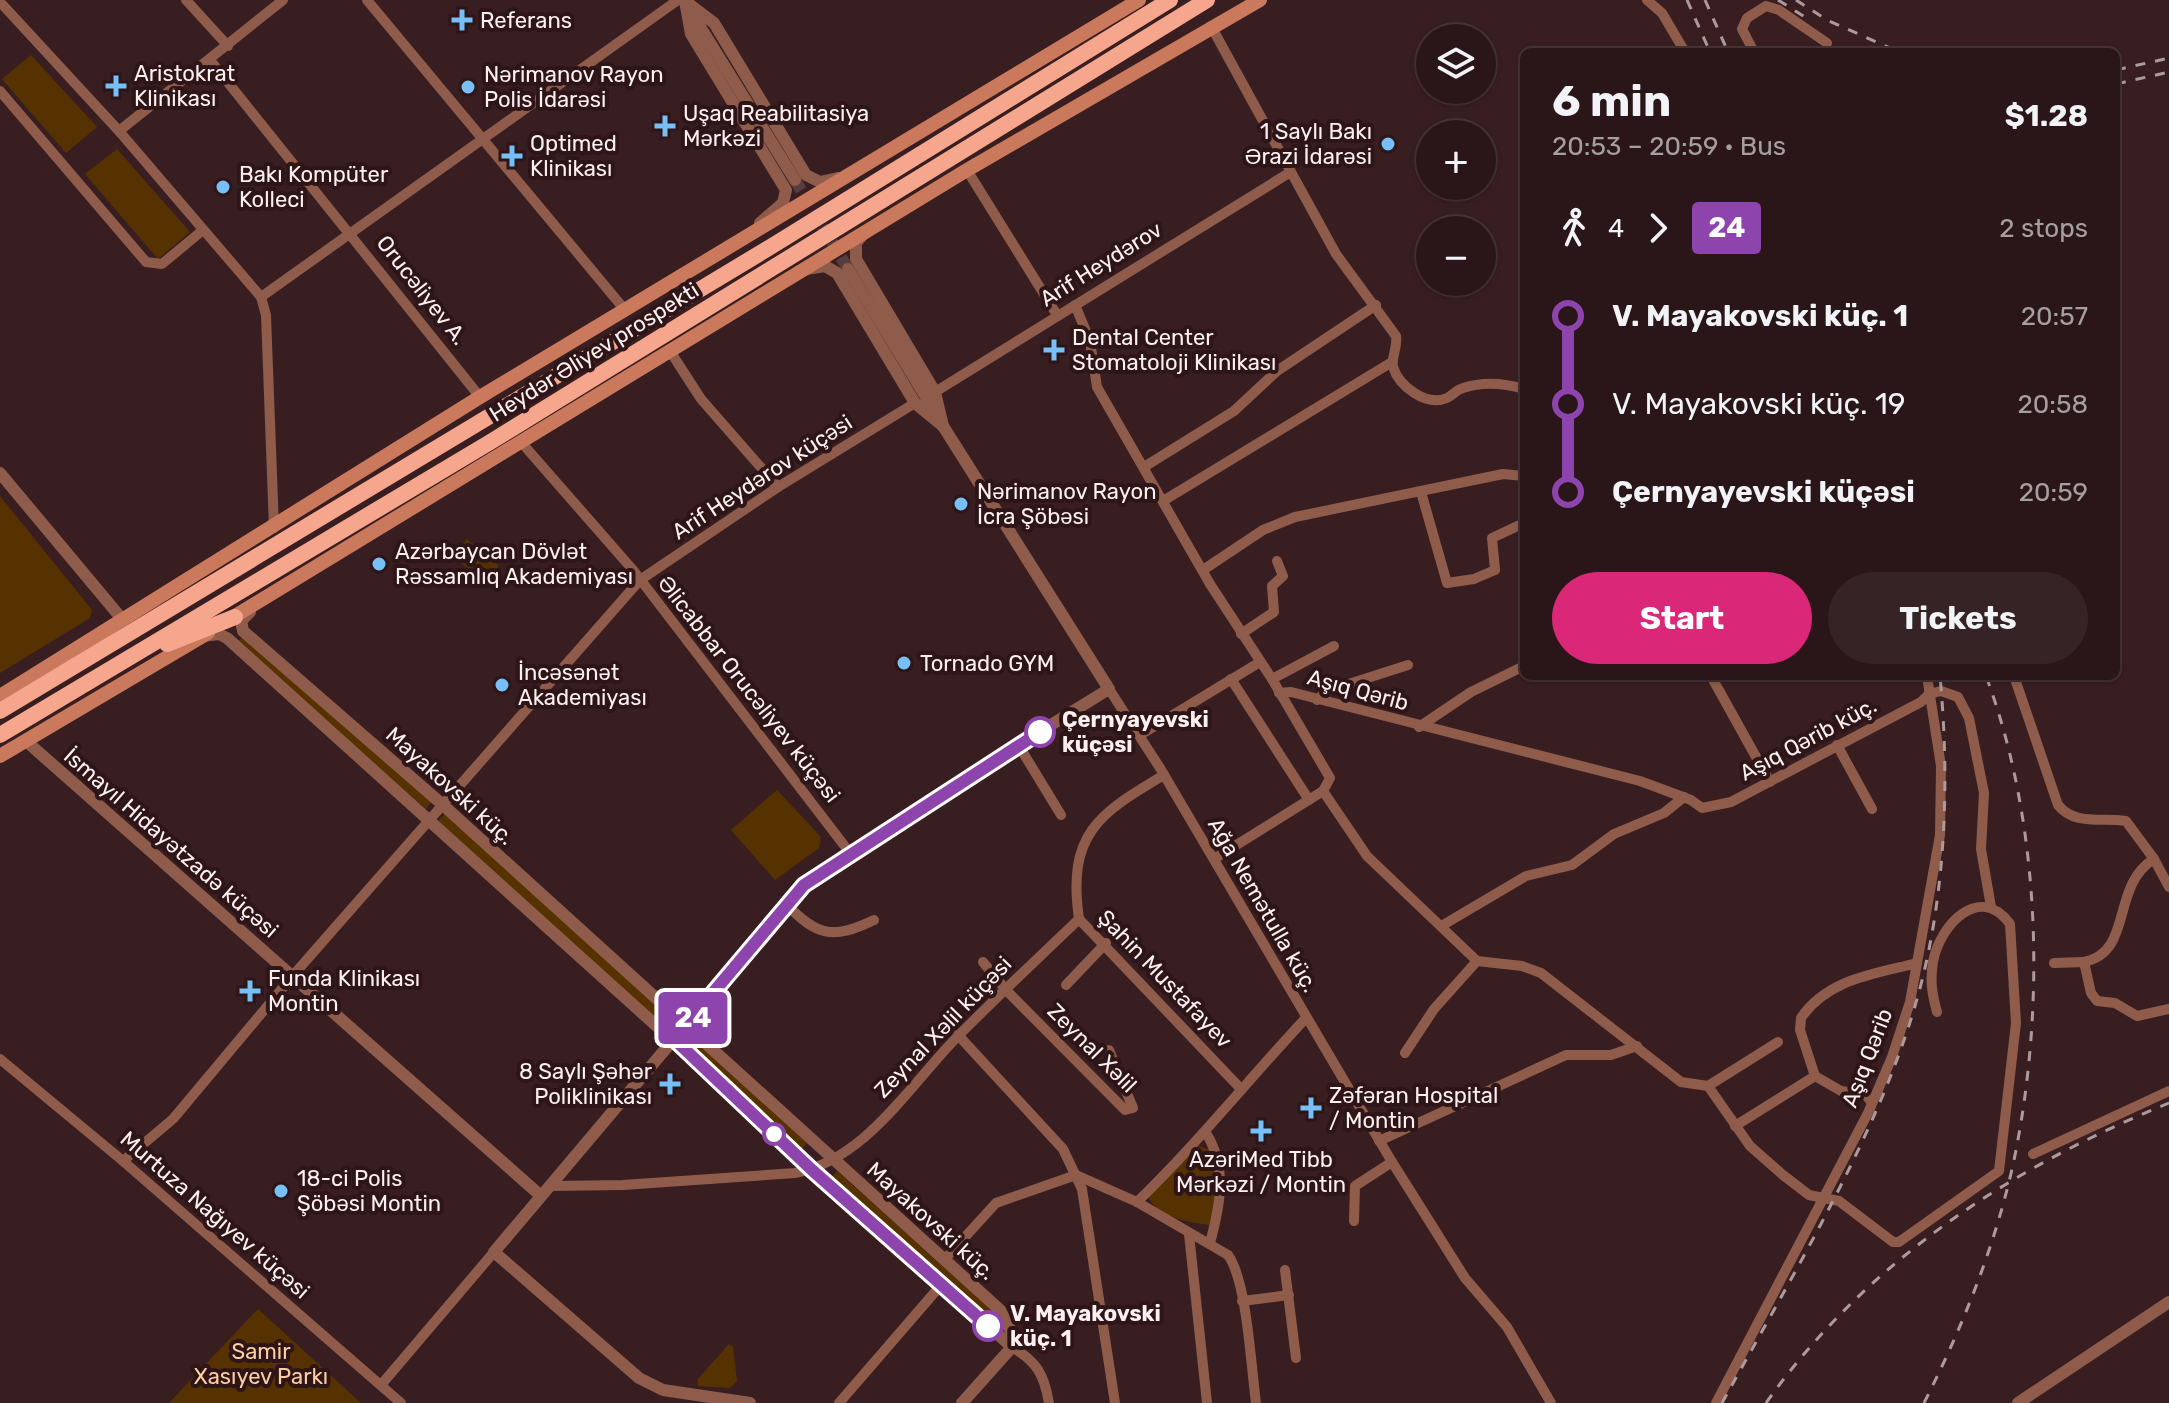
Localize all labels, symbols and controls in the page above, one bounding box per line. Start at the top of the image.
place label: Referans [480,7,572,34]
marker: Referans [451,9,473,31]
map controls [1416,24,1496,296]
button: layers [1416,24,1496,104]
place label: Aristokrat Klinikası [134,60,235,112]
place label: Nərimanov Rayon Polis İdarəsi [484,61,663,113]
marker: Aristokrat Klinikası [105,75,127,97]
text: 6 min [1552,75,1671,127]
marker: Nərimanov Rayon Polis İdarəsi [459,78,477,96]
text: $1.28 [2005,98,2088,134]
place label: Uşaq Reabilitasiya Mərkəzi [683,100,869,152]
marker: Uşaq Reabilitasiya Mərkəzi [654,115,676,137]
place label: 1 Saylı Bakı Ərazi İdarəsi [1245,118,1372,170]
button: + [1416,120,1496,200]
place label: Optimed Klinikası [530,130,617,182]
text: 20:53 – 20:59 · Bus [1552,131,1786,162]
marker: 1 Saylı Bakı Ərazi İdarəsi [1379,135,1397,153]
marker: Optimed Klinikası [501,145,523,167]
place label: Bakı Kompüter Kolleci [239,161,389,213]
marker: Bakı Kompüter Kolleci [214,178,232,196]
icon: walk [1552,206,1596,250]
icon: forward [1636,206,1680,250]
text: 24 [1708,211,1745,244]
text: 4 [1608,213,1624,244]
text: 2 stops [1999,213,2088,244]
street label: Arif Heydərov [1035,216,1167,312]
button: − [1416,216,1496,296]
street label: Orucəliyev A. [371,230,473,350]
street label: Heydər Əliyev prospekti [484,277,704,427]
text: V. Mayakovski küç. 1 [1612,298,1908,334]
text: 20:57 [2021,301,2088,332]
place label: Dental Center Stomatoloji Klinikası [1072,324,1276,376]
marker: Dental Center Stomatoloji Klinikası [1043,339,1065,361]
text: V. Mayakovski küç. 19 [1612,386,1906,422]
text: 20:58 [2018,389,2088,420]
street label: Arif Heydərov küçəsi [667,409,857,545]
text: Çernyayevski küçəsi [1612,474,1915,510]
text: 20:59 [2019,477,2088,508]
place label: Nərimanov Rayon İcra Şöbəsi [977,478,1156,530]
marker: Nərimanov Rayon İcra Şöbəsi [952,495,970,513]
place label: Azərbaycan Dövlət Rəssamlıq Akademiyası [395,538,633,590]
marker: Azərbaycan Dövlət Rəssamlıq Akademiyası [370,555,388,573]
street label: Əlicabbar Orucəliyev küçəsi [652,570,846,808]
button: Start [1552,572,1812,664]
button: Tickets [1828,572,2088,664]
place label: Tornado GYM [920,650,1054,677]
marker: Tornado GYM [895,654,913,672]
place label: İncəsənət Akademiyası [518,659,647,711]
street label: Aşıq Qərib [1304,664,1412,716]
marker: İncəsənət Akademiyası [493,676,511,694]
street label: Aşıq Qərib küç. [1735,692,1881,786]
place label: Çernyayevski küçəsi [1062,706,1209,758]
marker: Çernyayevski küçəsi [1025,717,1055,747]
street label: Mayakovski küç. [380,721,520,851]
street label: İsmayıl Hidayətzadə küçəsi [58,742,284,944]
street label: Ağa Nemətulla küç. [1202,813,1324,997]
street label: Şahin Mustafayev [1092,904,1238,1054]
street label: Zeynal Xəlil küçəsi [869,951,1017,1103]
place label: Funda Klinikası Montin [268,965,420,1017]
marker: Funda Klinikası Montin [239,980,261,1002]
line badge: 24 [657,992,729,1044]
street label: Zeynal Xəlil [1042,998,1142,1098]
text: 24 [674,1001,712,1034]
street label: Aşıq Qərib [1836,1005,1898,1111]
place label: 8 Saylı Şəhər Poliklinikası [519,1058,653,1110]
marker: 8 Saylı Şəhər Poliklinikası [659,1073,681,1095]
place label: Zəfəran Hospital / Montin [1329,1082,1498,1134]
marker: Zəfəran Hospital / Montin [1300,1097,1322,1119]
marker: AzəriMed Tibb Mərkəzi / Montin [1250,1120,1272,1142]
unlabelled marker [763,1123,785,1145]
street label: Murtuza Nağıyev küçəsi [115,1126,315,1304]
place label: AzəriMed Tibb Mərkəzi / Montin [1176,1146,1346,1198]
street label: Mayakovski küç. [861,1156,1001,1286]
place label: 18-ci Polis Şöbəsi Montin [297,1165,441,1217]
marker: 18-ci Polis Şöbəsi Montin [272,1182,290,1200]
place label: V. Mayakovski küç. 1 [1010,1300,1161,1352]
marker: V. Mayakovski küç. 1 [973,1311,1003,1341]
park label: Samir Xasıyev Parkı [194,1338,328,1390]

